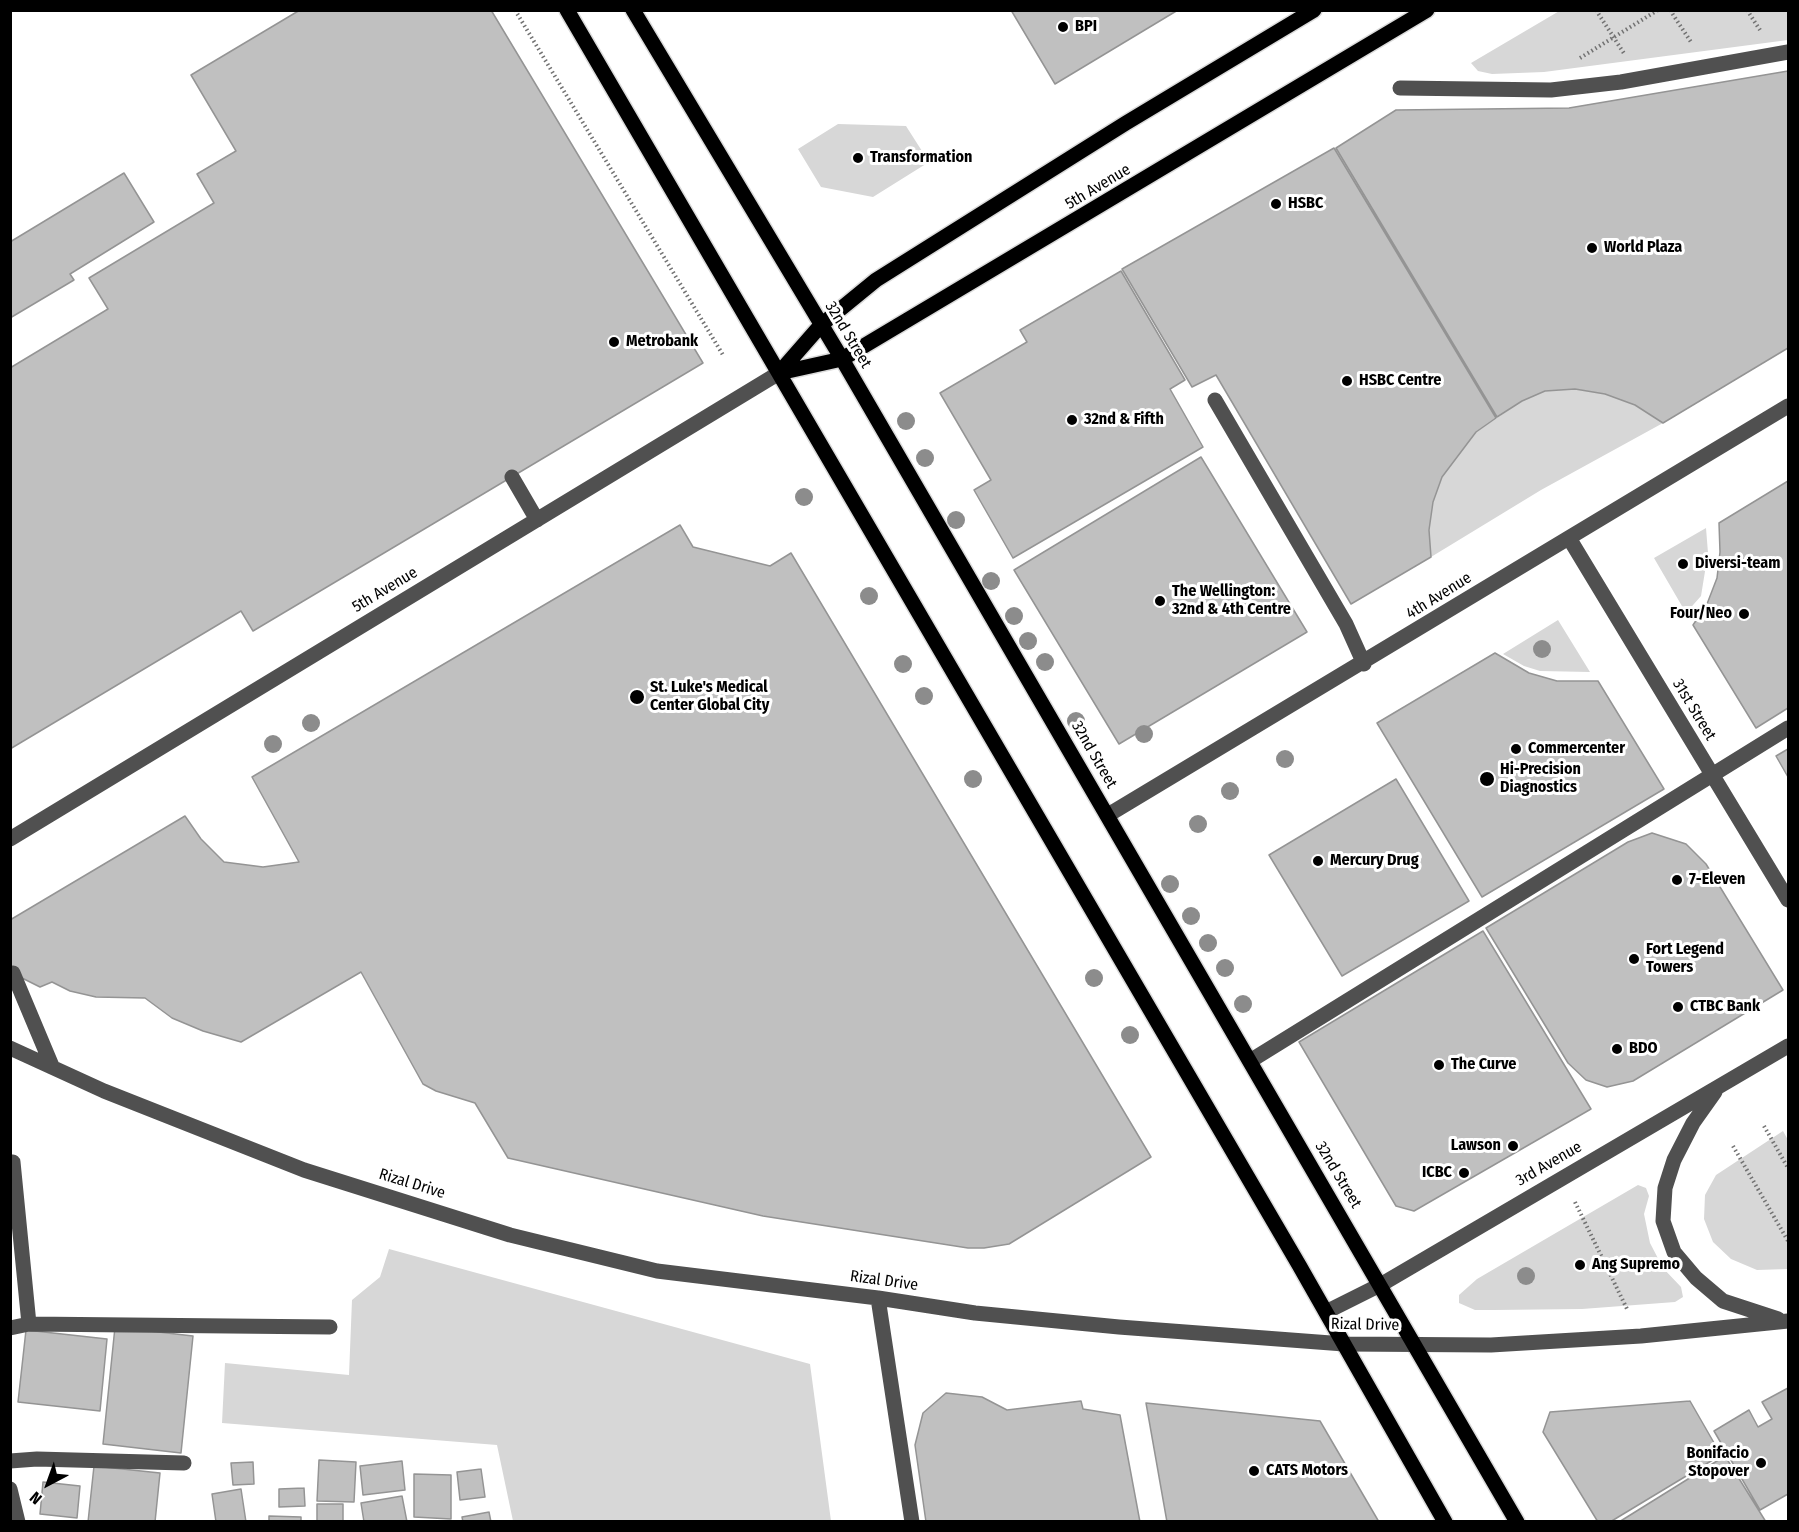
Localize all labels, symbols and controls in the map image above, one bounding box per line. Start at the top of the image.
place label: BPI [1075,17,1097,37]
marker: BPI [1056,20,1070,34]
place label: Transformation [870,148,972,168]
marker: Transformation [851,151,865,165]
street label: 5th Avenue [1062,160,1134,214]
place label: HSBC [1288,194,1323,214]
marker: HSBC [1269,197,1283,211]
place label: World Plaza [1604,238,1682,258]
marker: World Plaza [1585,241,1599,255]
street label: 32nd Street [821,298,875,372]
place label: Metrobank [626,332,698,352]
marker: Metrobank [607,335,621,349]
place label: HSBC Centre [1359,371,1441,391]
marker: HSBC Centre [1340,374,1354,388]
place label: 32nd & Fifth [1084,410,1164,430]
marker: 32nd & Fifth [1065,413,1079,427]
place label: Diversi-team [1695,554,1780,574]
marker: Diversi-team [1676,557,1690,571]
street label: 5th Avenue [349,563,421,617]
street label: 4th Avenue [1403,568,1475,624]
place label: The Wellington: 32nd & 4th Centre [1172,582,1291,620]
marker: The Wellington: 32nd & 4th Centre [1153,594,1167,608]
place label: Four/Neo [1670,604,1732,624]
marker: Four/Neo [1737,607,1751,621]
street label: 31st Street [1668,676,1720,744]
place label: St. Luke's Medical Center Global City [650,678,769,716]
marker: St. Luke's Medical Center Global City [628,688,646,706]
street label: 32nd Street [1067,718,1121,792]
place label: Commercenter [1528,739,1625,759]
marker: Commercenter [1509,742,1523,756]
place label: Hi-Precision Diagnostics [1500,760,1581,798]
marker: Hi-Precision Diagnostics [1478,770,1496,788]
place label: Mercury Drug [1330,851,1419,871]
marker: Mercury Drug [1311,854,1325,868]
place label: 7-Eleven [1689,870,1745,890]
marker: 7-Eleven [1670,873,1684,887]
place label: Fort Legend Towers [1646,940,1724,978]
marker: Fort Legend Towers [1627,952,1641,966]
place label: CTBC Bank [1690,997,1760,1017]
marker: CTBC Bank [1671,1000,1685,1014]
place label: BDO [1629,1039,1658,1059]
marker: BDO [1610,1042,1624,1056]
place label: The Curve [1451,1055,1516,1075]
marker: The Curve [1432,1058,1446,1072]
place label: Lawson [1451,1136,1501,1156]
street label: 3rd Avenue [1513,1137,1585,1191]
street label: 32nd Street [1311,1138,1365,1212]
marker: Lawson [1506,1139,1520,1153]
place label: ICBC [1422,1163,1452,1183]
street label: Rizal Drive [376,1165,448,1203]
marker: ICBC [1457,1166,1471,1180]
place label: Ang Supremo [1592,1255,1680,1275]
marker: Ang Supremo [1573,1258,1587,1272]
street label: Rizal Drive [849,1267,919,1295]
street label: Rizal Drive [1331,1315,1399,1335]
place label: Bonifacio Stopover [1686,1444,1749,1482]
north arrow [18,1454,78,1514]
marker: Bonifacio Stopover [1754,1456,1768,1470]
place label: CATS Motors [1266,1461,1348,1481]
marker: CATS Motors [1247,1464,1261,1478]
text: N [26,1488,46,1508]

